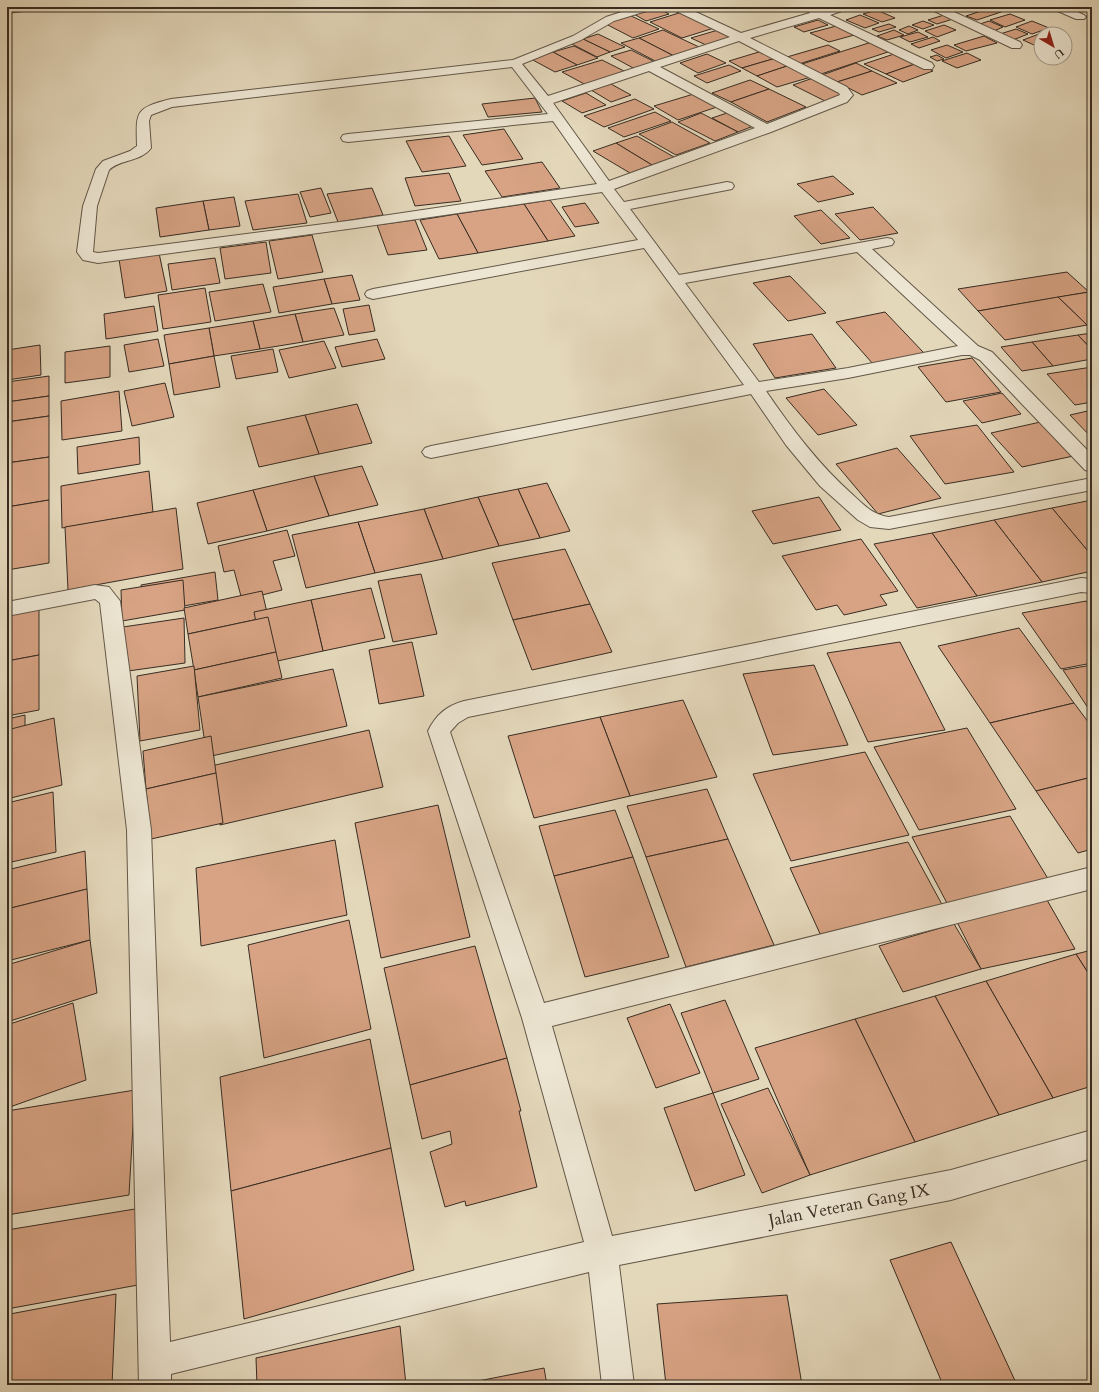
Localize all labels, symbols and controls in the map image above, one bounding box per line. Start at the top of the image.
north arrow [1033,26,1073,66]
text: U [1051,45,1067,62]
street label: Jalan Veteran Gang IX [763,1178,932,1232]

